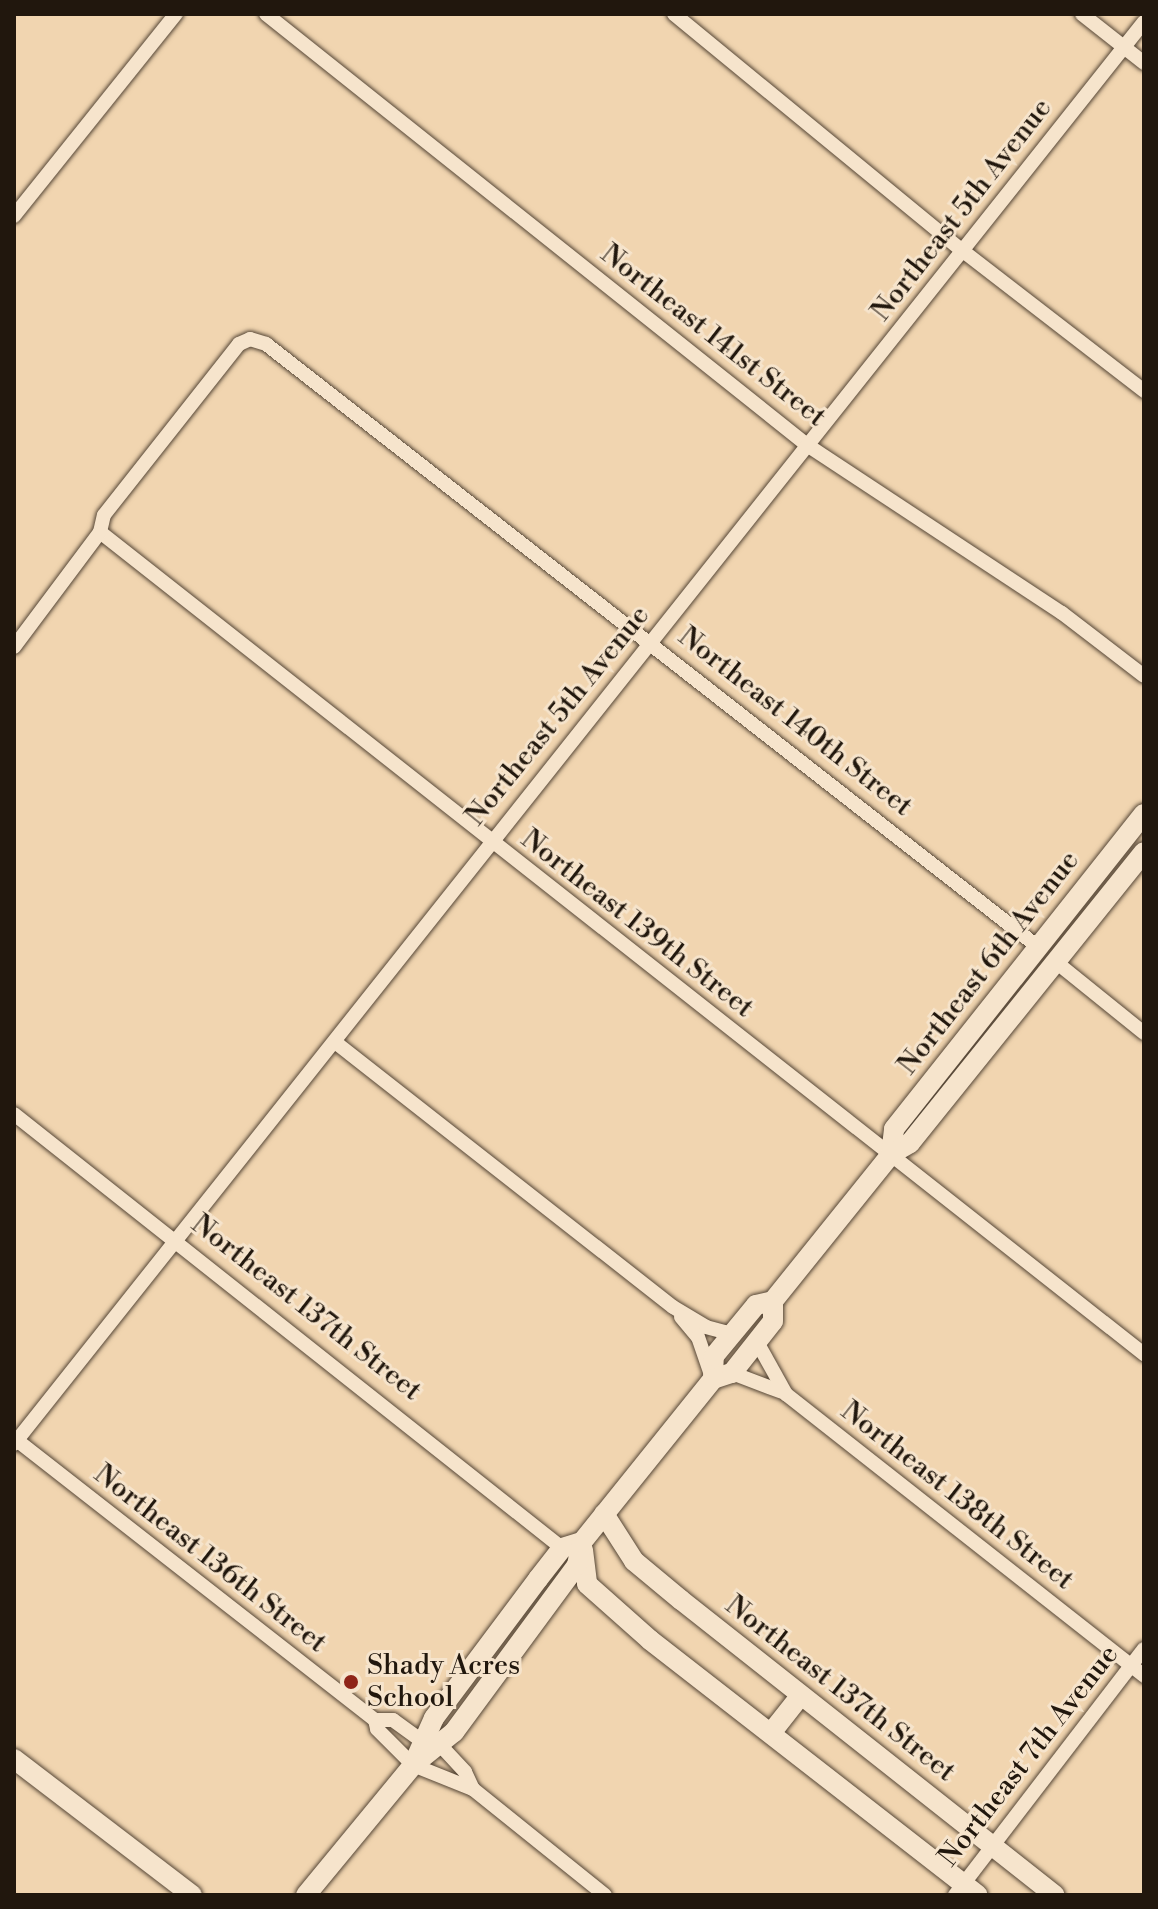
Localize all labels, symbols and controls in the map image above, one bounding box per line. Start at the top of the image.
street label: Northeast 5th Avenue [865,92,1059,328]
street label: Northeast 141st Street [594,238,832,434]
street label: Northeast 5th Avenue [459,599,657,833]
street label: Northeast 140th Street [671,620,919,824]
street label: Northeast 139th Street [514,823,760,1025]
street label: Northeast 6th Avenue [891,845,1087,1081]
street label: Northeast 137th Street [184,1208,428,1408]
street label: Northeast 138th Street [834,1395,1080,1597]
street label: Northeast 136th Street [87,1458,333,1660]
street label: Northeast 137th Street [718,1589,962,1789]
street label: Northeast 7th Avenue [932,1639,1126,1873]
place label: Shady Acres School [367,1649,520,1715]
marker: Shady Acres School [342,1673,360,1691]

